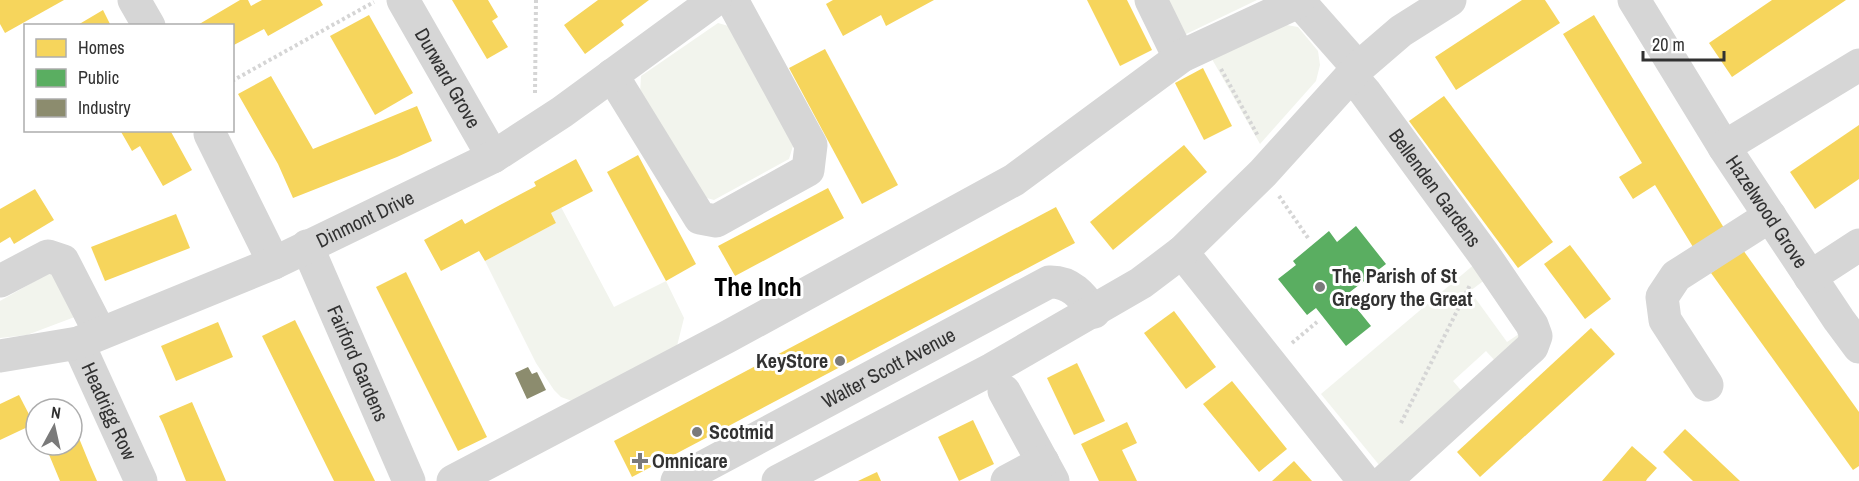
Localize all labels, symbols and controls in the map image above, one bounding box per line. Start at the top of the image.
street label: Durward Grove [409,23,488,133]
legend [24,24,234,132]
scale bar [1643,24,1724,62]
text: 20 m [1652,32,1685,57]
text: Homes [78,35,125,60]
text: Public [78,65,119,90]
text: Industry [78,95,131,120]
street label: Bellenden Gardens [1383,123,1488,252]
street label: Hazelwood Grove [1720,150,1815,273]
street label: Dinmont Drive [311,183,418,254]
place label: The Parish of St Gregory the Great [1332,262,1473,312]
district label: The Inch [714,269,802,304]
marker: The Parish of St Gregory the Great [1313,280,1327,294]
street label: Fairford Gardens [321,301,396,426]
street label: Walter Scott Avenue [817,321,960,414]
place label: KeyStore [756,347,828,374]
marker: KeyStore [833,354,847,368]
street label: Headrigg Row [76,358,144,464]
north arrow [24,397,84,457]
text: N [50,401,62,424]
place label: Scotmid [709,418,774,445]
marker: Scotmid [690,425,704,439]
place label: Omnicare [652,447,728,474]
marker: Omnicare [633,454,647,468]

